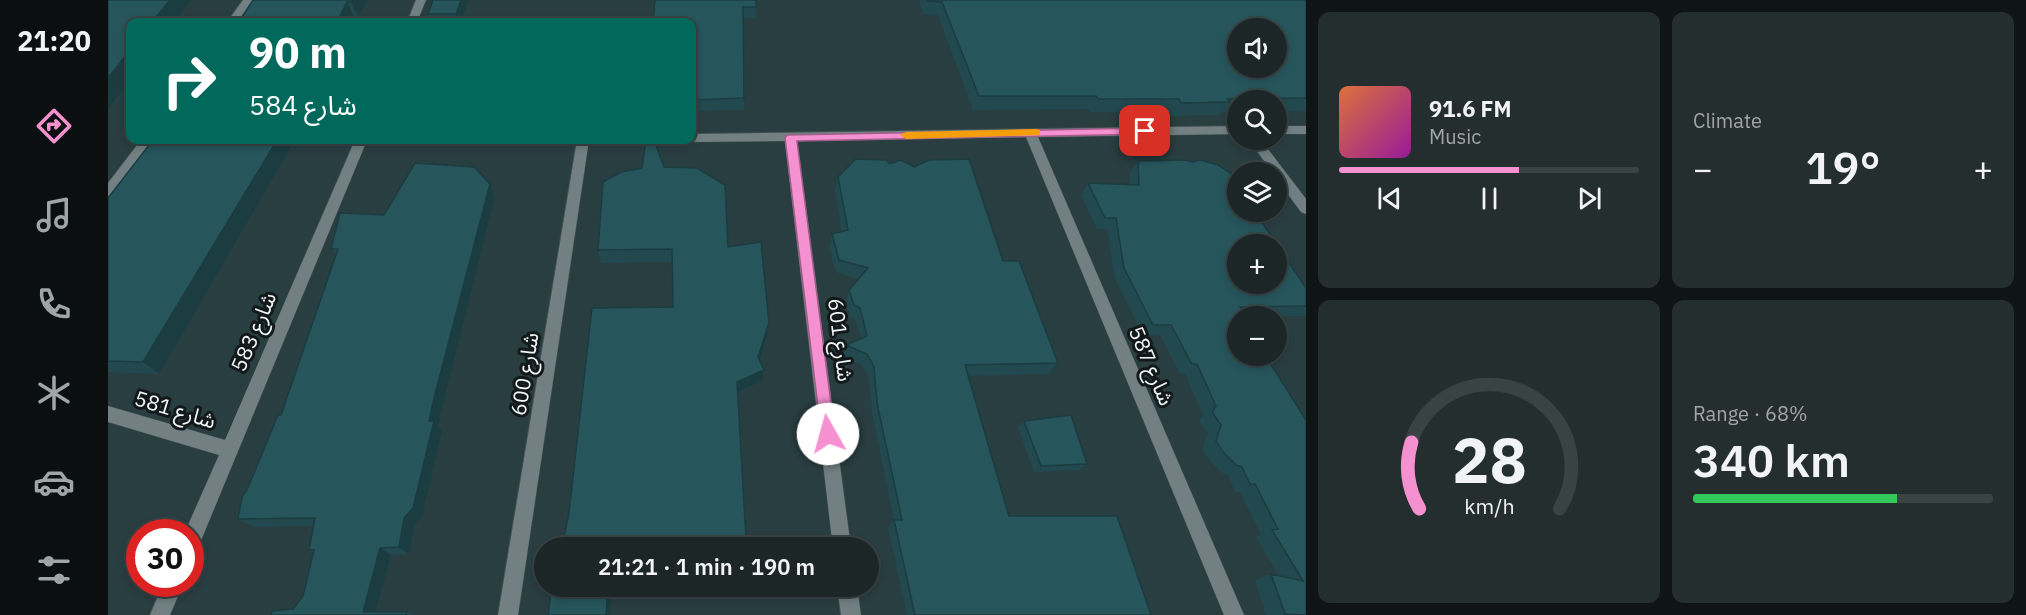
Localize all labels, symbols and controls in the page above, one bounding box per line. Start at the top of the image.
map controls [1227,18,1287,366]
button: sound [1227,18,1287,78]
text: 21:20 [17,23,91,58]
text: 90 m [249,25,347,80]
icon: right [150,42,228,120]
text: شارع 584 [249,87,357,122]
button: search [1227,90,1287,150]
text: 91.6 FM [1429,94,1512,123]
icon: directions [33,105,75,147]
pin [1119,105,1170,156]
text: Climate [1693,107,1762,134]
icon: arrive [1128,114,1161,147]
text: Music [1429,123,1481,150]
text: 19° [1805,138,1881,196]
text: − [1693,147,1713,190]
text: + [1973,147,1993,190]
button: layers [1227,162,1287,222]
icon: previous [1373,182,1406,215]
icon: pause [1473,182,1506,215]
icon: next [1573,182,1606,215]
icon: music [33,194,75,236]
button: + [1227,234,1287,294]
icon: phone [33,283,75,325]
street label: شارع 583 [224,288,284,376]
street label: شارع 601 [820,297,860,383]
button: − [1227,306,1287,366]
street label: شارع 587 [1121,322,1181,410]
street label: شارع 600 [504,330,546,418]
icon: climate [33,372,75,414]
street label: شارع 581 [131,383,219,437]
text: Range · 68% [1693,400,1808,427]
position arrow [796,402,860,466]
text: 28 [1452,419,1526,500]
text: 340 km [1693,431,1850,489]
icon: car [33,461,75,503]
text: km/h [1464,492,1514,520]
speed limit sign: 30 [126,519,204,597]
icon: filters [33,549,75,591]
text: 21:21 · 1 min · 190 m [598,552,815,581]

